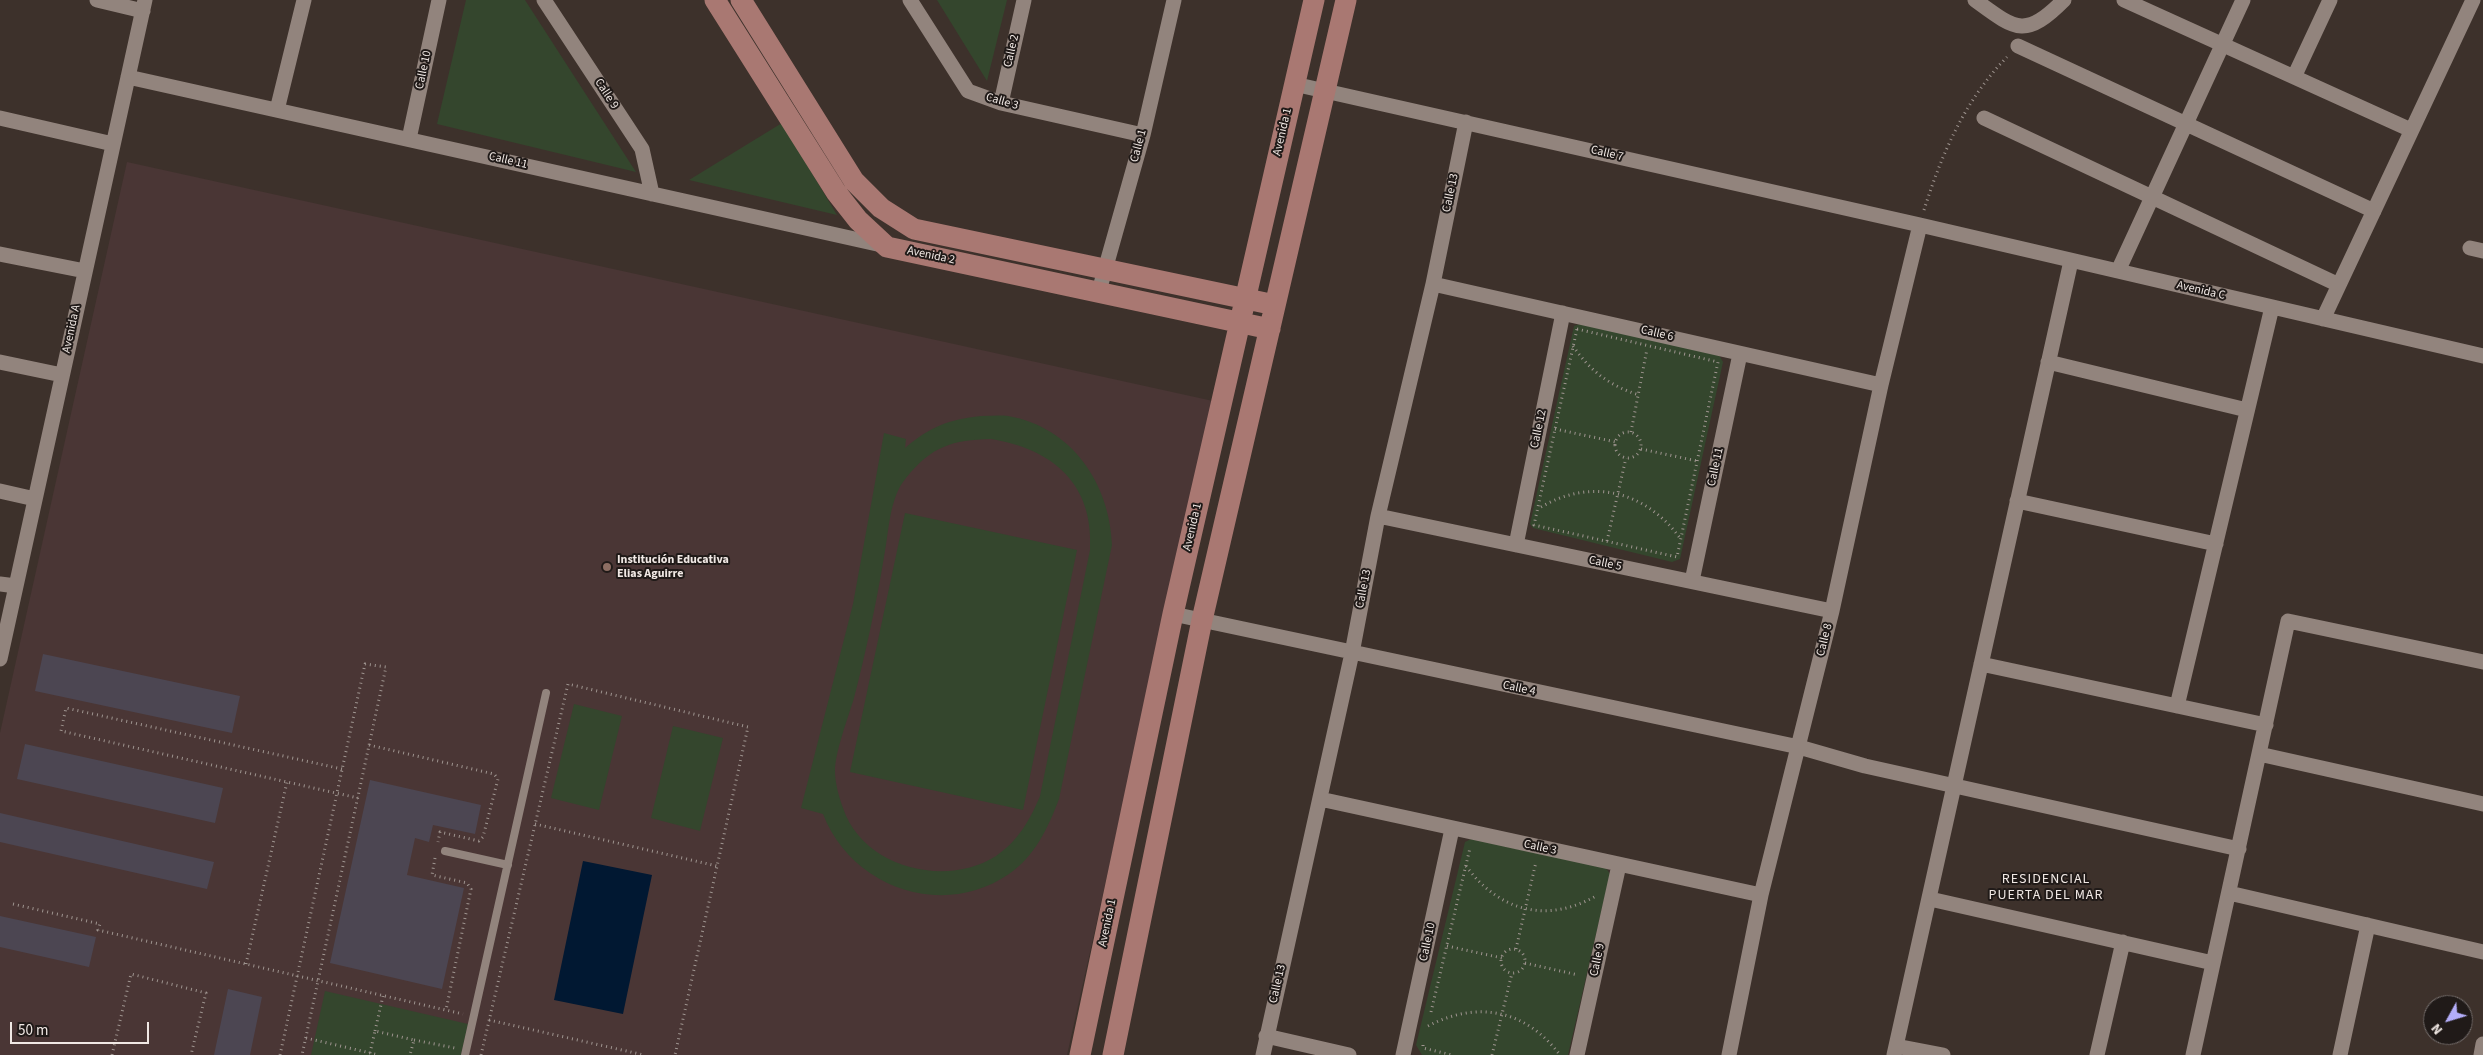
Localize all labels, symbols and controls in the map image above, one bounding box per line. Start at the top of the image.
street label: Calle 2 [1001,33,1023,69]
street label: Calle 10 [413,49,435,91]
street label: Calle 9 [591,76,621,112]
street label: Calle 3 [984,90,1020,114]
street label: Avenida 1 [1271,107,1295,157]
street label: Calle 1 [1128,128,1150,164]
street label: Calle 7 [1589,143,1625,165]
street label: Calle 11 [487,150,529,172]
street label: Calle 13 [1440,172,1462,214]
street label: Avenida 2 [906,244,956,268]
street label: Avenida C [2175,278,2227,304]
street label: Avenida A [60,303,84,355]
street label: Calle 6 [1639,323,1675,345]
street label: Calle 12 [1528,408,1550,450]
street label: Calle 11 [1705,446,1727,488]
street label: Avenida 1 [1181,502,1205,552]
place label: Institución Educativa Elias Aguirre [617,553,729,581]
street label: Calle 5 [1587,553,1623,575]
marker: Institución Educativa Elias Aguirre [601,561,613,573]
street label: Calle 13 [1353,568,1375,610]
street label: Calle 8 [1814,622,1836,658]
street label: Calle 4 [1501,678,1537,700]
street label: Calle 3 [1522,837,1558,859]
district label: RESIDENCIAL PUERTA DEL MAR [1987,872,2105,904]
street label: Avenida 1 [1096,898,1120,948]
street label: Calle 10 [1417,921,1439,963]
street label: Calle 9 [1587,942,1609,978]
street label: Calle 13 [1267,963,1289,1005]
north arrow [2423,995,2473,1045]
scale bar [12,1012,151,1044]
text: N [2426,1019,2448,1039]
text: 50 m [18,1020,48,1041]

